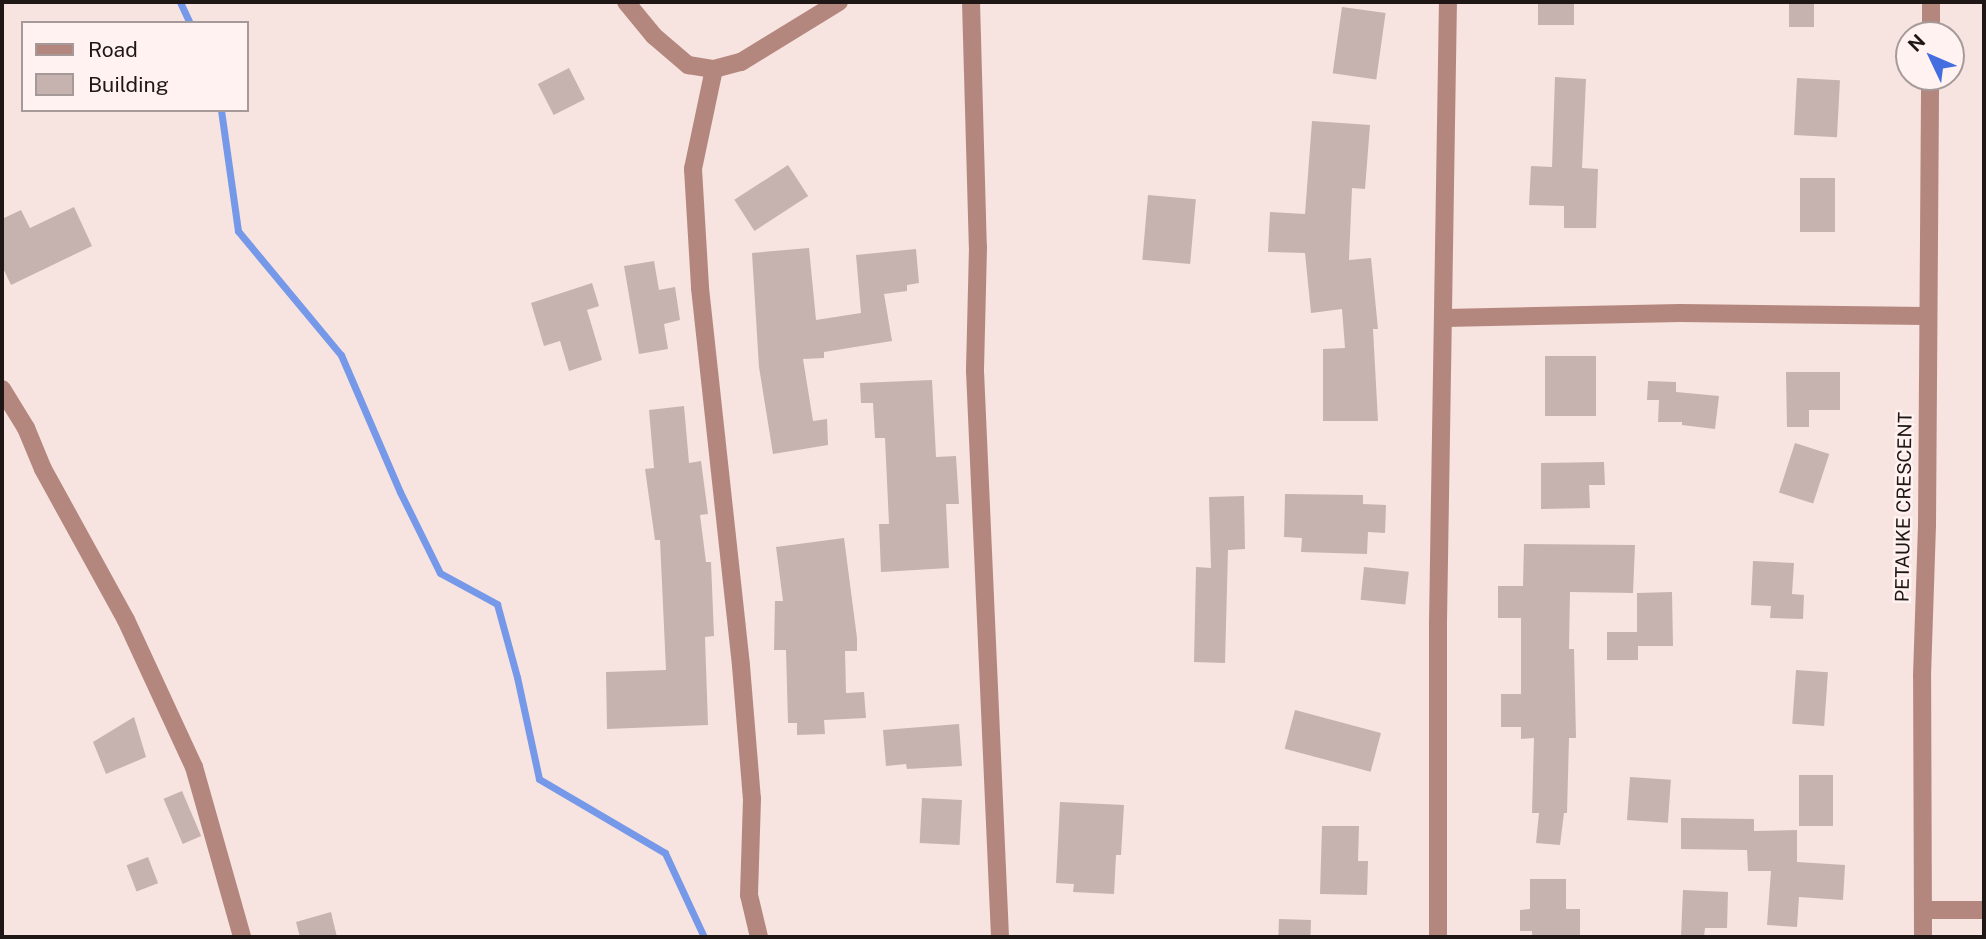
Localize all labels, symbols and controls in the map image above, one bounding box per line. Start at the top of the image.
legend [21,21,248,112]
north arrow [1895,21,1965,91]
text: N [1903,30,1929,56]
text: Road [88,37,138,62]
text: Building [88,72,169,97]
street label: PETAUKE CRESCENT [1891,412,1917,602]

